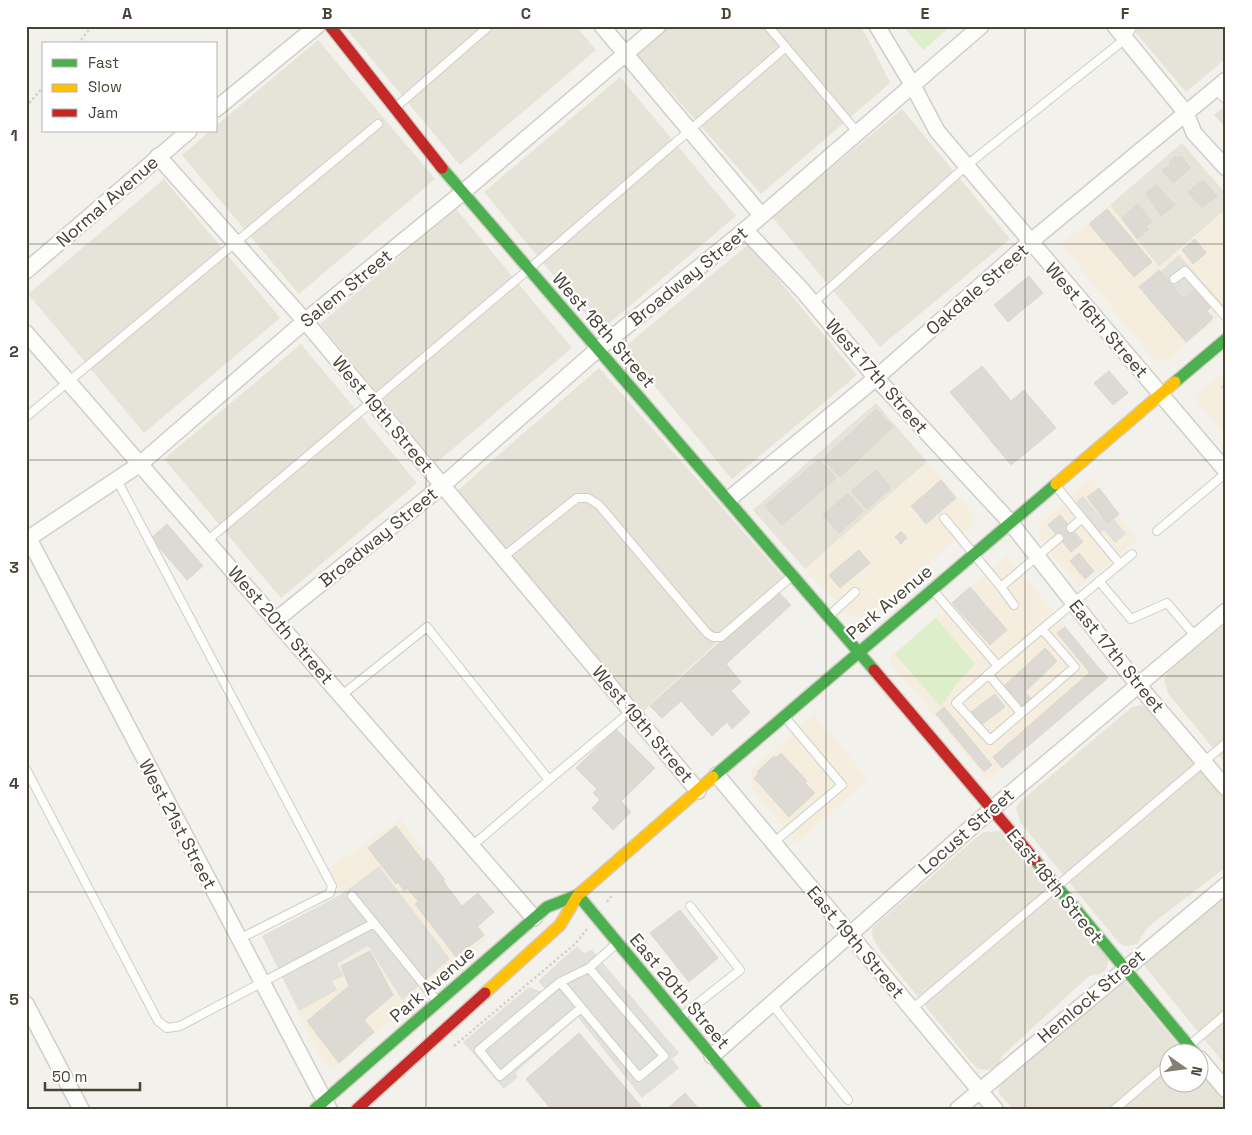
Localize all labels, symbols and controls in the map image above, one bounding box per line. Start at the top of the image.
text: A [122,3,132,24]
text: B [322,3,332,24]
text: C [521,3,531,24]
text: D [721,3,731,24]
text: E [921,3,930,24]
text: F [1121,3,1130,24]
legend [42,42,218,132]
text: Fast [88,53,119,72]
text: Slow [88,77,122,96]
text: Jam [88,103,118,122]
text: 1 [10,125,18,146]
street label: Normal Avenue [51,150,163,252]
street label: Broadway Street [624,221,752,331]
street label: Oakdale Street [921,238,1033,340]
street label: Salem Street [295,244,397,332]
street label: West 16th Street [1040,257,1154,383]
street label: West 18th Street [547,267,661,393]
street label: West 17th Street [821,314,933,438]
text: 2 [9,341,19,362]
street label: West 19th Street [327,351,439,477]
street label: Broadway Street [314,482,442,592]
text: 3 [9,557,19,578]
street label: Park Avenue [841,559,937,645]
street label: West 20th Street [223,561,339,689]
street label: East 17th Street [1064,595,1170,717]
street label: West 19th Street [587,661,699,787]
street label: West 21st Street [134,755,222,893]
text: 4 [9,773,19,794]
street label: Locust Street [913,783,1019,879]
street label: East 18th Street [1002,824,1108,948]
street label: East 19th Street [802,881,910,1003]
street label: East 20th Street [625,928,735,1054]
street label: Park Avenue [385,941,479,1027]
street label: Hemlock Street [1032,944,1150,1048]
text: 5 [9,989,19,1010]
north arrow [1160,1042,1210,1092]
scale bar [45,1060,140,1092]
text: N [1187,1064,1206,1078]
text: 50 m [52,1067,87,1086]

